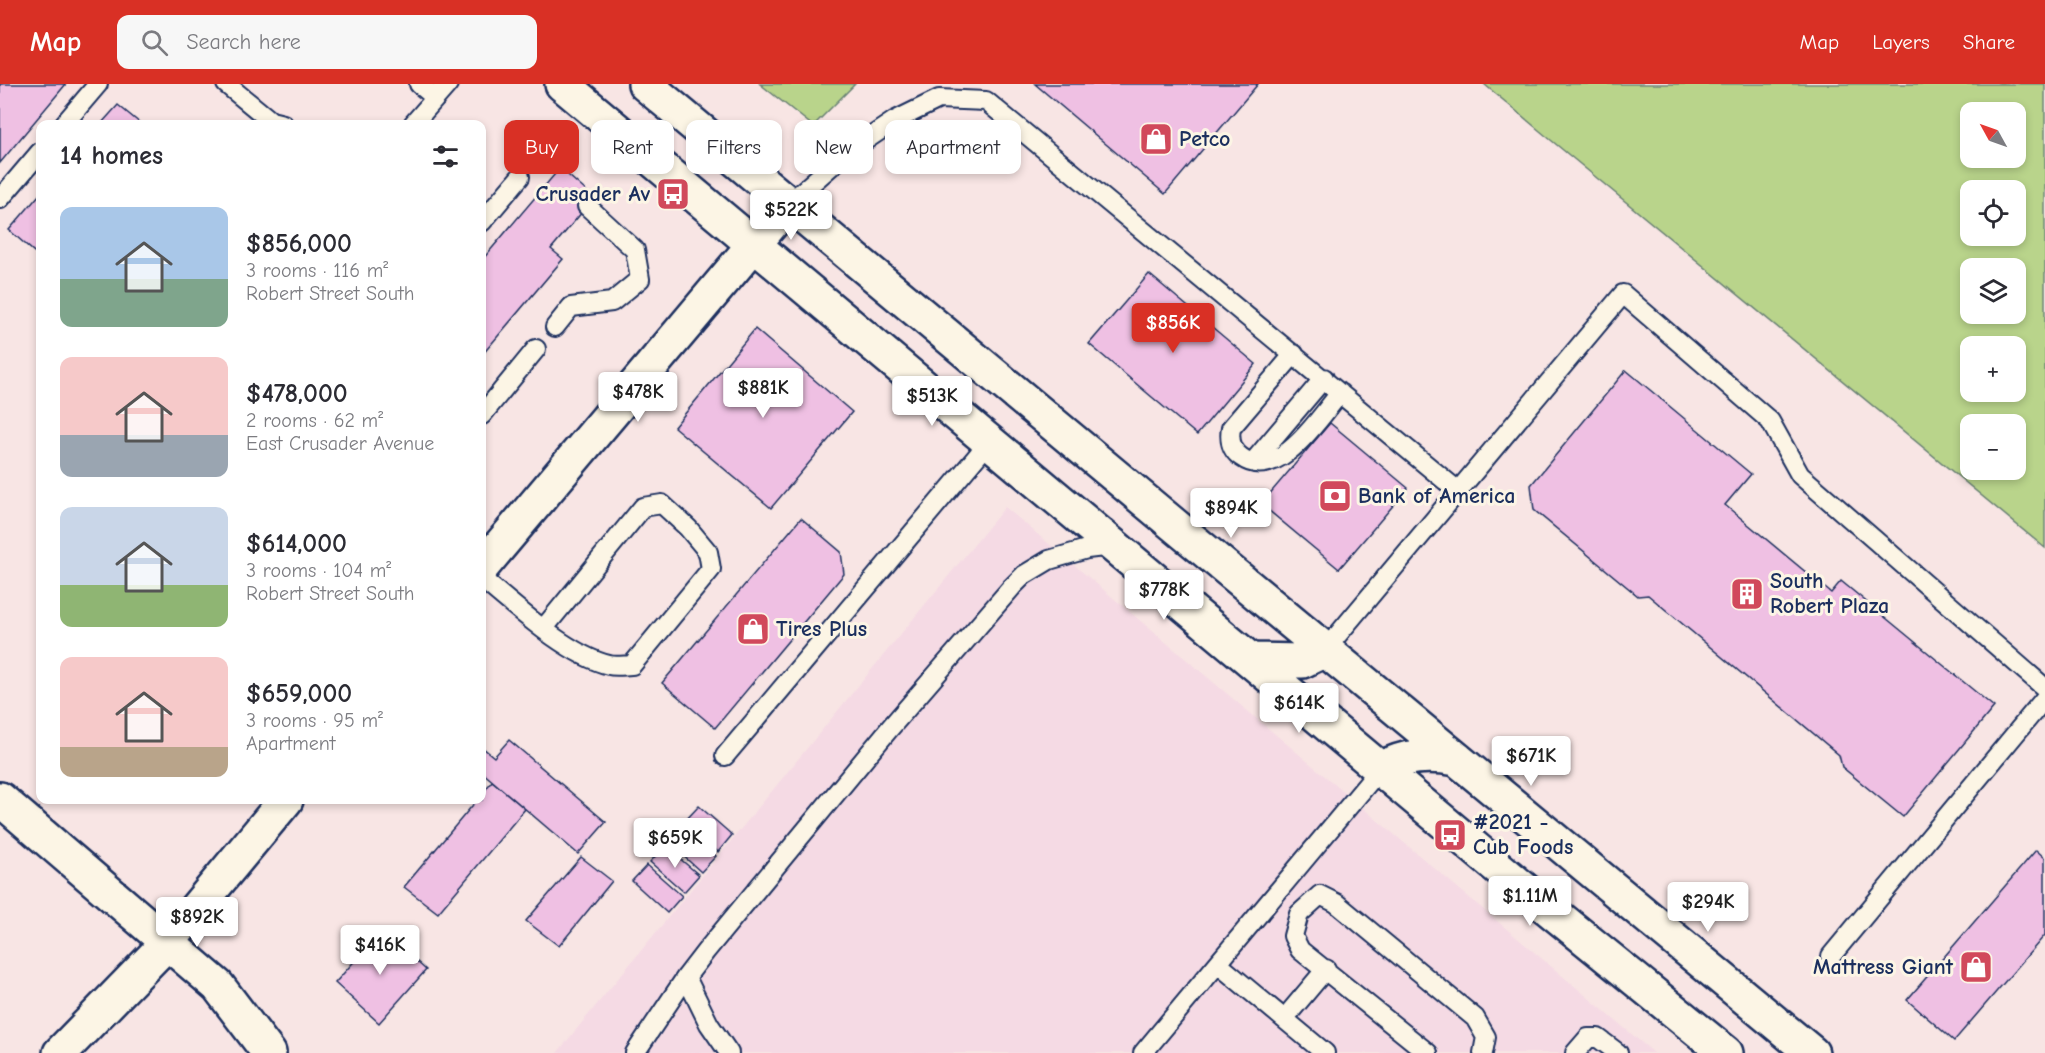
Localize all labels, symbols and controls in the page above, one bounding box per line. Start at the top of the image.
search box [117,15,537,69]
text: Map [30,26,81,58]
icon: search [138,26,171,59]
text: Search here [186,29,301,55]
text: Map [1800,30,1839,54]
text: Layers [1872,30,1930,54]
text: Share [1963,30,2015,54]
north arrow [1960,102,2026,168]
map controls [1960,102,2026,480]
chip: Buy [504,120,579,174]
chip: Rent [591,120,674,174]
chip: Filters [686,120,782,174]
chip: New [794,120,873,174]
chip: Apartment [885,120,1021,174]
shop icon: Petco [1138,121,1174,157]
place label: Petco [1179,126,1230,152]
icon: filters [429,140,462,173]
text: 14 homes [60,141,163,171]
bus stop icon: Crusader Av [655,176,691,212]
button: locate [1960,180,2026,246]
place label: Crusader Av [536,181,651,207]
pin: $522K [749,190,833,241]
text: $522K [764,198,818,221]
text: $856,000 [246,229,352,259]
icon: home [108,231,180,303]
button: layers [1960,258,2026,324]
text: 3 rooms · 116 m² [246,259,388,282]
text: Robert Street South [246,282,414,305]
pin: $856K [1131,303,1215,354]
text: $856K [1146,311,1200,334]
button: + [1960,336,2026,402]
pin: $881K [721,368,805,419]
pin: $478K [596,372,680,423]
text: $881K [737,376,789,399]
pin: $513K [890,376,974,427]
text: $478,000 [246,379,348,409]
text: $478K [612,380,664,403]
icon: home [108,381,180,453]
text: $513K [906,384,958,407]
text: 2 rooms · 62 m² [246,409,383,432]
button: − [1960,414,2026,480]
text: East Crusader Avenue [246,432,434,455]
bank icon: Bank of America [1317,478,1353,514]
place label: Bank of America [1358,483,1515,509]
pin: $894K [1189,488,1273,539]
text: $894K [1204,496,1258,519]
text: $614,000 [246,529,347,559]
icon: home [108,531,180,603]
text: 3 rooms · 104 m² [246,559,391,582]
place label: South Robert Plaza [1770,568,1889,619]
pin: $778K [1122,570,1206,621]
building icon: South Robert Plaza [1729,576,1765,612]
text: $778K [1139,578,1189,601]
text: Robert Street South [246,582,414,605]
shop icon: Tires Plus [735,611,771,647]
place label: Tires Plus [776,616,867,642]
text: $659,000 [246,679,352,709]
icon: home [108,681,180,753]
pin: $614K [1257,683,1341,734]
text: $614K [1274,691,1324,714]
text: 3 rooms · 95 m² [246,709,383,732]
text: Apartment [246,732,336,755]
pin: $671K [1489,736,1573,787]
text: $671K [1506,744,1556,767]
place label: #2021 - Cub Foods [1473,809,1573,860]
bus stop icon: #2021 - Cub Foods [1432,817,1468,853]
pin: $659K [633,818,717,869]
text: $659K [648,826,702,849]
pin: $1.11M [1481,876,1579,927]
pin: $294K [1666,882,1750,933]
text: $1.11M [1502,884,1558,907]
text: $294K [1681,890,1735,913]
pin: $892K [155,897,239,948]
text: $892K [170,905,224,928]
pin: $416K [338,925,422,976]
text: $416K [355,933,406,956]
shop icon: Mattress Giant [1958,949,1994,985]
place label: Mattress Giant [1813,954,1954,980]

